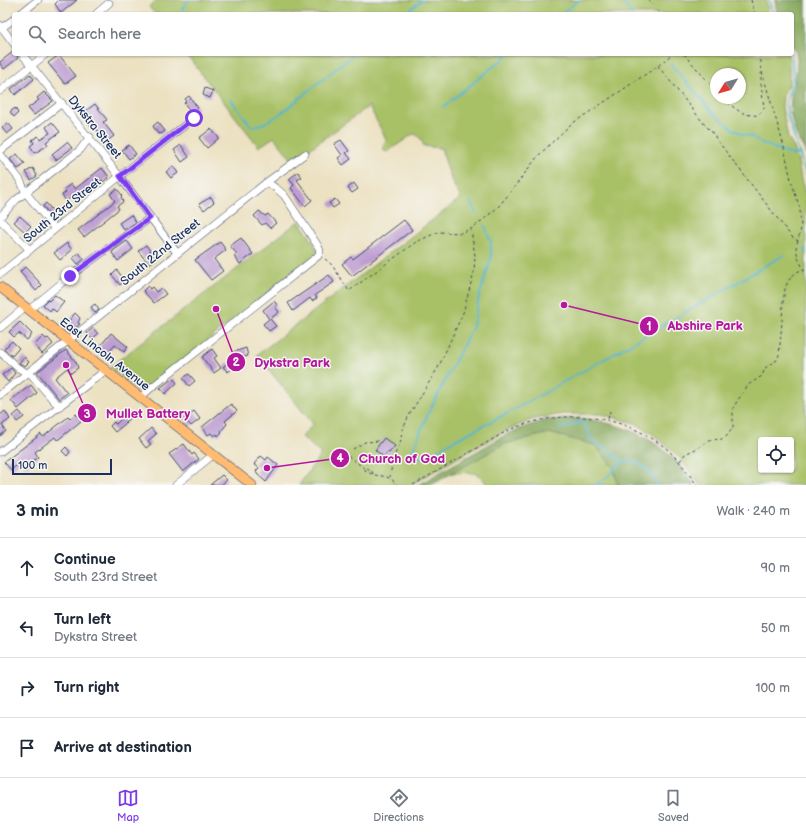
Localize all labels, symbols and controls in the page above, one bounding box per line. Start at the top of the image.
search box [12,12,794,56]
icon: search [26,23,48,45]
text: Search here [58,25,141,44]
north arrow [710,68,746,104]
street label: Dykstra Street [65,93,125,162]
route start [185,109,203,127]
street label: South 23rd Street [21,174,104,246]
street label: South 22nd Street [118,216,203,289]
route end [61,267,79,285]
callout: Abshire Park [639,313,750,338]
street label: East Lincoln Avenue [57,315,153,394]
text: Abshire Park [666,318,743,334]
text: 1 [646,319,652,334]
callout: Dykstra Park [226,350,337,375]
text: 2 [232,355,240,370]
text: Dykstra Park [254,355,330,371]
callout: Mullet Battery [77,401,198,426]
text: Mullet Battery [106,406,190,422]
text: 3 [83,407,91,422]
map controls [758,437,794,473]
button: locate [758,437,794,473]
callout: Church of God [330,446,453,471]
text: 4 [336,451,344,466]
text: Church of God [359,451,445,467]
scale bar [12,457,112,476]
text: 100 m [18,459,47,472]
text: 3 min [16,501,59,521]
text: Walk · 240 m [716,503,790,519]
text: Continue [54,550,116,569]
icon: ahead [16,557,38,579]
text: 90 m [761,560,790,576]
text: South 23rd Street [54,569,157,585]
text: Turn left [54,610,111,629]
icon: left [16,617,38,639]
text: 50 m [761,620,790,636]
text: Dykstra Street [54,629,137,645]
icon: right [16,677,38,699]
text: Turn right [54,678,119,697]
text: 100 m [755,680,790,696]
icon: arrive [16,737,38,759]
text: Arrive at destination [54,738,192,757]
tab: Map [117,787,139,824]
tab: Directions [373,787,424,824]
tab: Saved [658,787,689,824]

